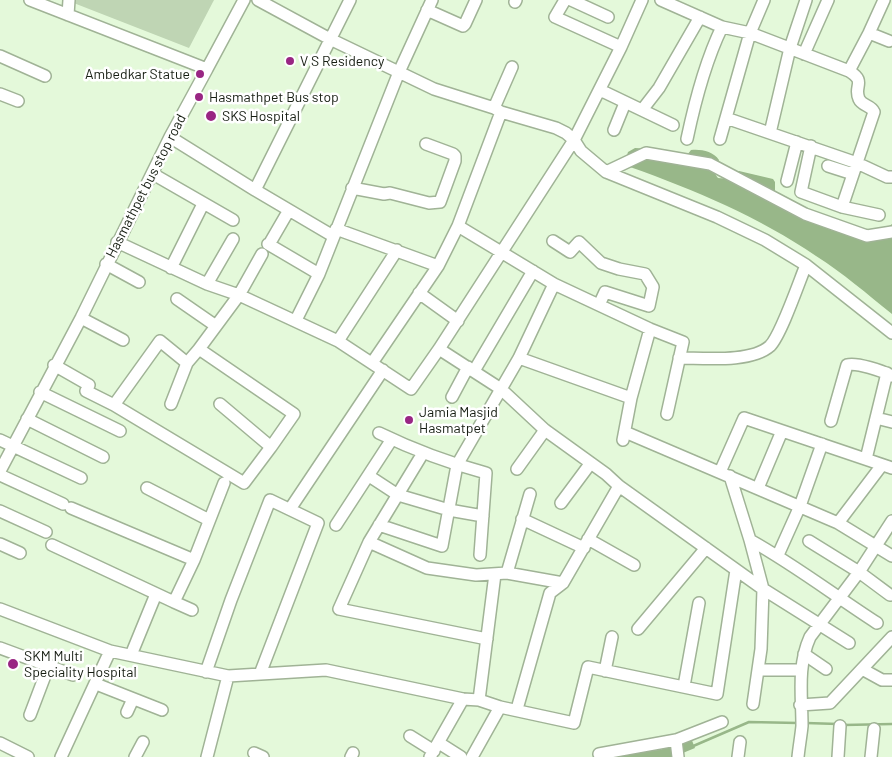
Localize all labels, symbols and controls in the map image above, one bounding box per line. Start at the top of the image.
place label: V S Residency [300,53,384,69]
marker: V S Residency [284,55,296,67]
place label: Ambedkar Statue [85,66,190,82]
marker: Ambedkar Statue [194,68,206,80]
place label: Hasmathpet Bus stop [209,89,339,105]
marker: Hasmathpet Bus stop [193,91,205,103]
place label: SKS Hospital [222,108,300,124]
marker: SKS Hospital [204,109,218,123]
street label: Hasmathpet bus stop road [102,111,190,261]
place label: Jamia Masjid Hasmatpet [419,404,498,437]
marker: Jamia Masjid Hasmatpet [403,414,415,426]
place label: SKM Multi Speciality Hospital [24,648,137,680]
marker: SKM Multi Speciality Hospital [6,657,20,671]

